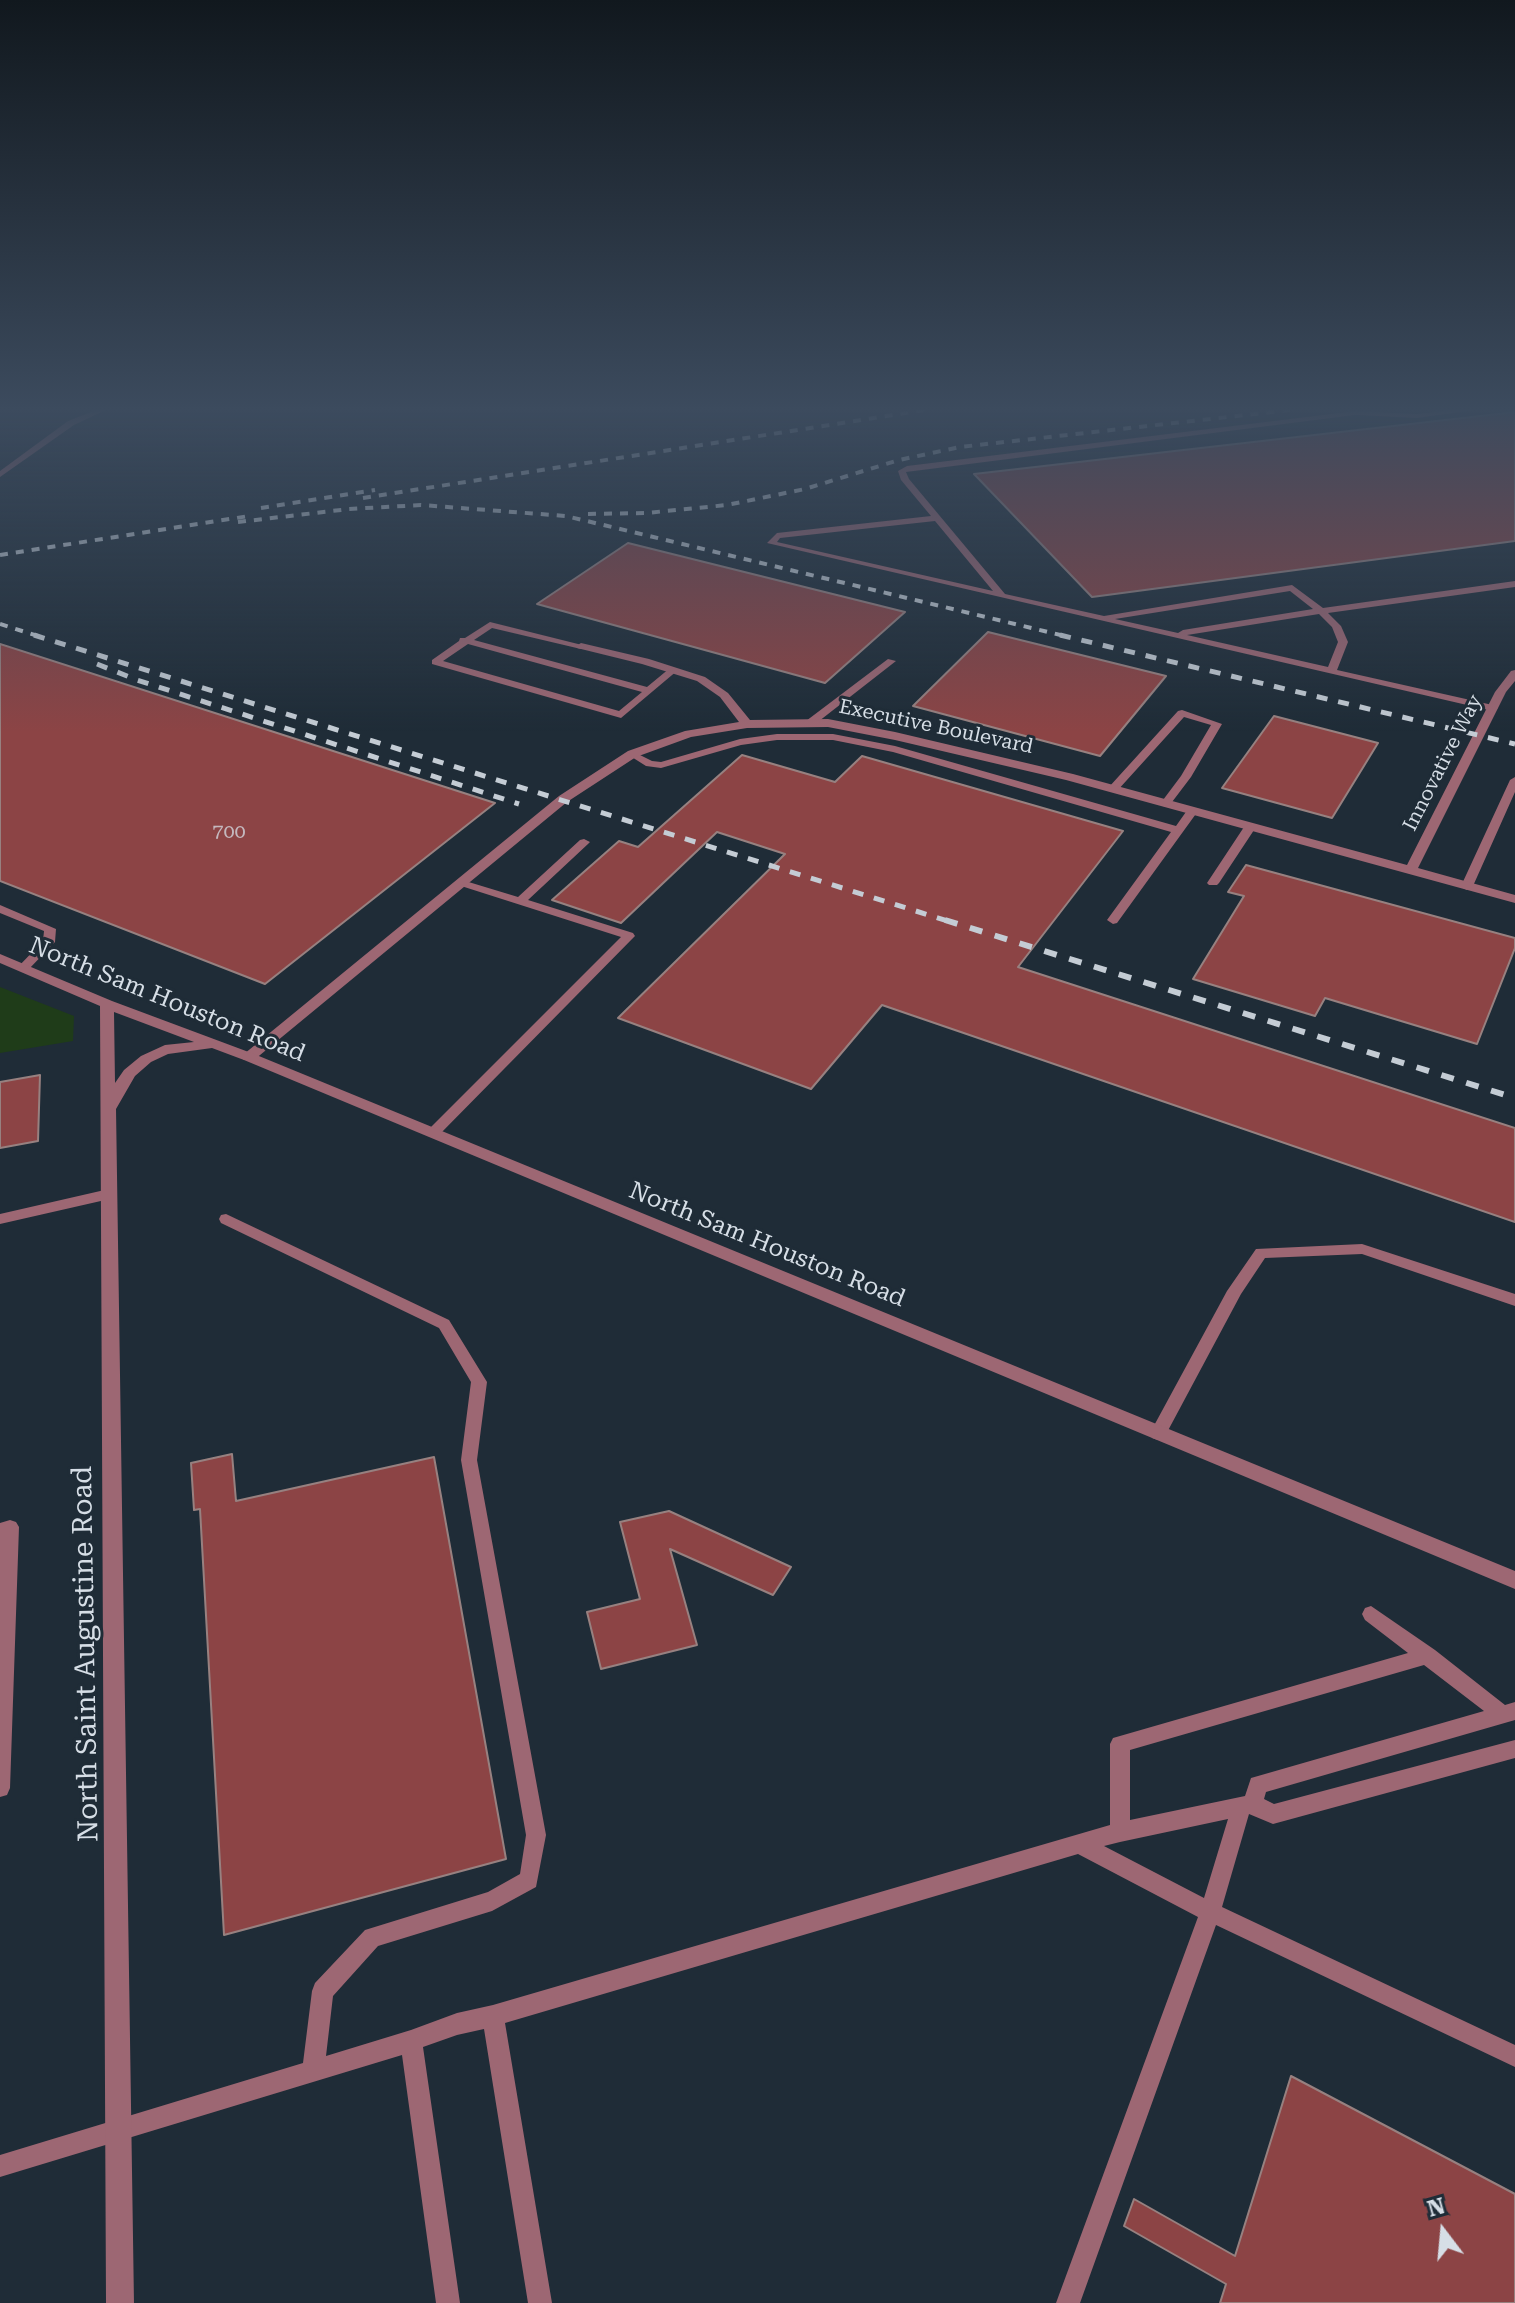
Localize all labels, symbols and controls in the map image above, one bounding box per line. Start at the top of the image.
street label: Innovative Way [1398,691,1488,835]
street label: Executive Boulevard [837,695,1035,759]
house number: 700 [212,820,246,844]
street label: North Sam Houston Road [25,931,309,1069]
street label: North Sam Houston Road [625,1176,909,1314]
street label: North Saint Augustine Road [66,1466,106,1842]
north arrow [1403,2191,1483,2271]
text: N [1425,2193,1448,2222]

